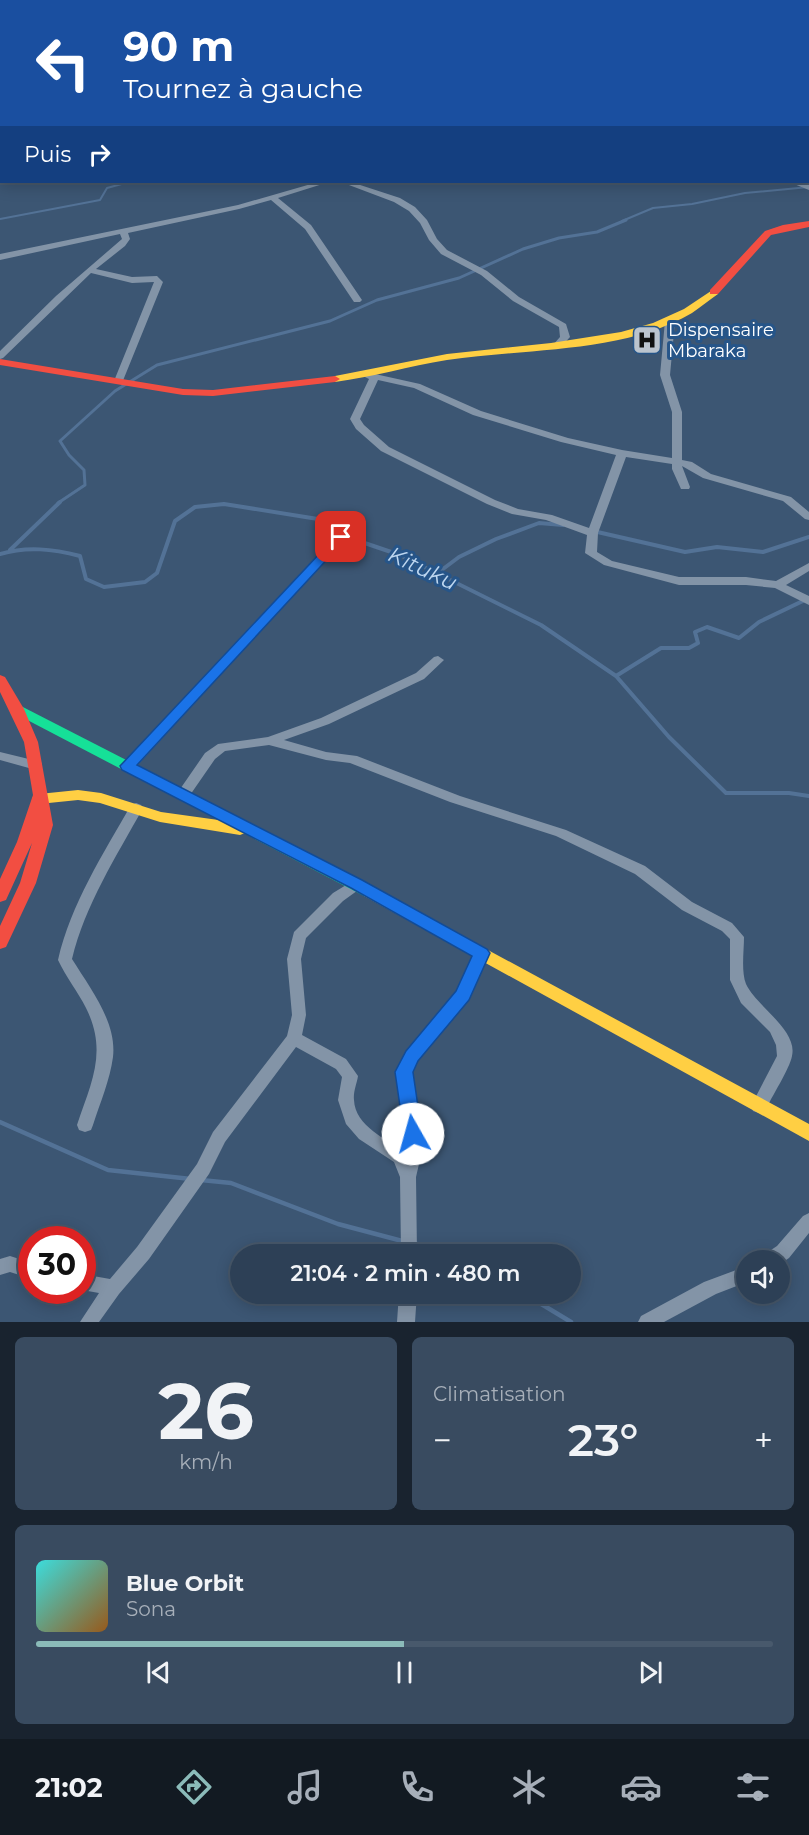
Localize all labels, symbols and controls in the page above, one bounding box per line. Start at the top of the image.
text: 90 m [123,20,234,72]
icon: left [24,24,102,102]
text: Tournez à gauche [123,72,363,105]
icon: right [83,138,116,171]
text: Puis [24,141,71,168]
place label: Dispensaire Mbaraka [668,319,774,362]
hospital icon: Dispensaire Mbaraka [631,324,663,356]
pin [315,511,366,562]
icon: arrive [324,520,357,553]
water label: Kituku [384,541,462,596]
position arrow [381,1102,445,1166]
speed limit sign: 30 [18,1226,96,1304]
map controls [736,1250,790,1304]
button: sound [736,1250,790,1304]
text: 21:04 · 2 min · 480 m [290,1260,521,1287]
text: 26 [158,1363,254,1459]
text: Climatisation [433,1382,566,1406]
text: 23° [568,1412,638,1467]
text: − [433,1420,452,1460]
text: + [754,1420,773,1460]
text: km/h [179,1450,233,1474]
text: Blue Orbit [126,1570,244,1597]
text: Sona [126,1597,176,1621]
icon: previous [142,1656,175,1689]
icon: pause [388,1656,421,1689]
icon: next [634,1656,667,1689]
icon: directions [173,1766,215,1808]
icon: music [284,1766,326,1808]
icon: phone [396,1766,438,1808]
icon: climate [508,1766,550,1808]
icon: car [620,1766,662,1808]
icon: filters [732,1766,774,1808]
text: 21:02 [35,1771,103,1804]

